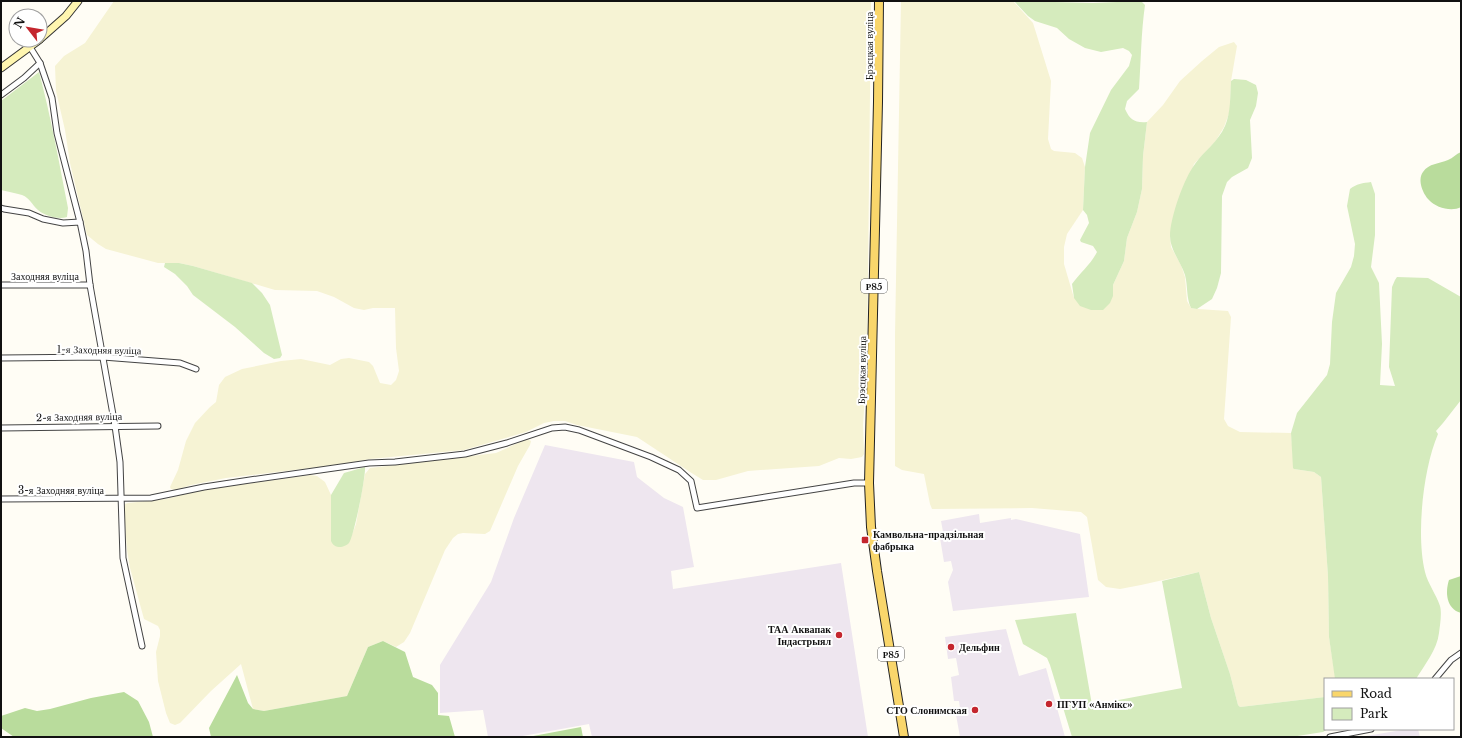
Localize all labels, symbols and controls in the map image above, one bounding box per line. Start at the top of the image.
north arrow [8,8,48,48]
street label: Брэсцкая вуліца [863,11,876,80]
text: N [11,14,28,31]
street label: Заходняя вуліца [11,270,79,283]
road number: Р85 [861,279,887,293]
street label: Брэсцкая вуліца [855,335,869,404]
street label: 1-я Заходняя вуліца [57,343,142,357]
street label: 2-я Заходняя вуліца [36,410,123,424]
street label: 3-я Заходняя вуліца [18,484,105,497]
place label: Камвольна-прадзільная фабрыка [873,528,984,553]
marker: Камвольна-прадзільная фабрыка [860,535,870,545]
place label: ТАА Аквапак Індастрыял [768,623,831,648]
marker: ТАА Аквапак Індастрыял [834,630,844,640]
place label: Дельфин [959,641,1000,654]
marker: Дельфин [946,642,956,652]
road number: Р85 [878,647,904,661]
legend [1324,678,1454,730]
text: Road [1360,686,1392,701]
place label: ПГУП «Анмікс» [1057,698,1133,711]
marker: ПГУП «Анмікс» [1044,699,1054,709]
place label: СТО Слонимская [886,704,968,717]
marker: СТО Слонимская [970,705,980,715]
text: Park [1360,706,1388,721]

